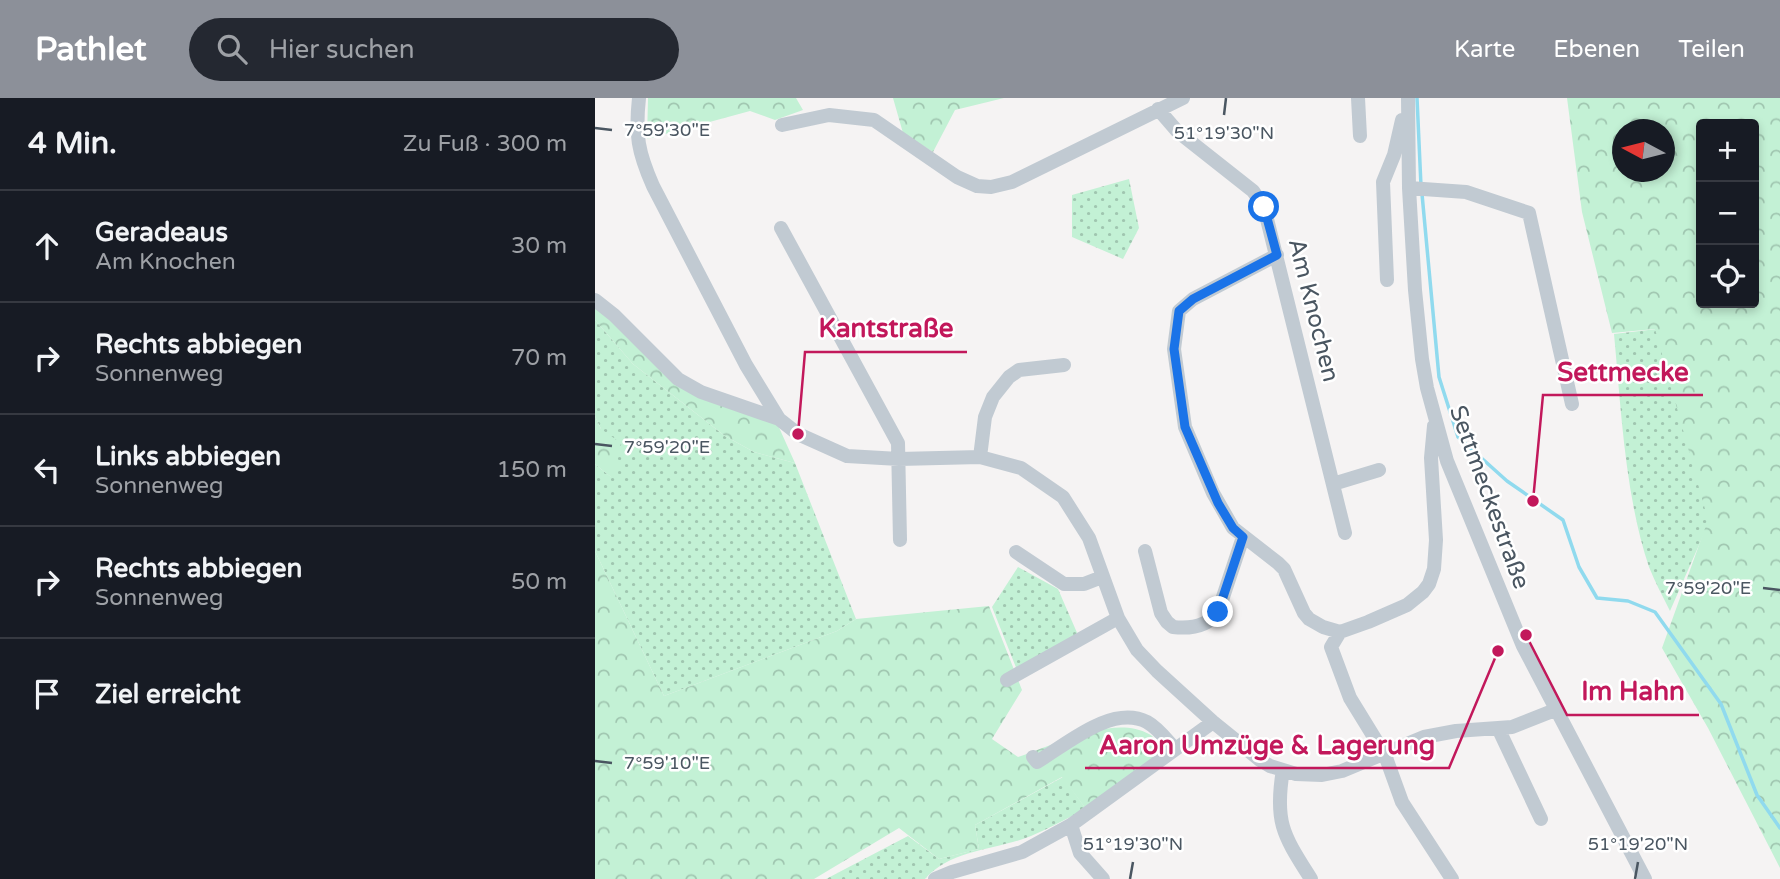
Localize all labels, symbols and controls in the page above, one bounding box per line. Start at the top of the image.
search box [189,18,679,81]
text: Pathlet [35,30,147,69]
icon: search [213,30,251,68]
text: Hier suchen [269,34,415,65]
text: Karte [1454,35,1515,64]
text: Ebenen [1553,35,1640,64]
text: Teilen [1678,35,1745,64]
text: 7°59'30"E [624,119,710,141]
north arrow [1612,119,1675,182]
map controls [1696,119,1759,308]
button: + [1696,119,1759,182]
text: 51°19'30"N [1174,122,1274,144]
text: 4 Min. [28,125,117,162]
text: Zu Fuß · 300 m [403,130,567,158]
button: − [1696,182,1759,245]
route start [1248,191,1279,222]
text: Geradeaus [95,217,228,248]
icon: ahead [28,227,66,265]
text: 30 m [511,232,567,260]
street label: Am Knochen [1282,235,1345,385]
button: locate [1696,245,1759,308]
text: Am Knochen [95,248,236,276]
callout: Kantstraße [805,305,967,352]
text: Kantstraße [819,313,954,344]
text: Rechts abbiegen [95,329,302,360]
icon: right [28,339,66,377]
text: 70 m [511,344,567,372]
callout: Settmecke [1543,348,1703,395]
text: Settmecke [1557,357,1689,388]
text: Sonnenweg [95,360,224,388]
street label: Settmeckestraße [1443,402,1536,593]
text: 7°59'20"E [624,436,710,458]
text: Links abbiegen [95,441,281,472]
icon: left [28,451,66,489]
text: 150 m [497,456,567,484]
text: Sonnenweg [95,472,224,500]
text: Rechts abbiegen [95,553,302,584]
icon: right [28,563,66,601]
text: 50 m [511,568,567,596]
text: 7°59'20"E [1665,577,1751,599]
text: Sonnenweg [95,584,224,612]
route end [1202,596,1233,627]
callout: Im Hahn [1567,668,1699,715]
icon: arrive [28,675,66,713]
text: Im Hahn [1581,676,1685,707]
text: Ziel erreicht [95,679,241,710]
callout: Aaron Umzüge & Lagerung [1085,721,1449,768]
text: Aaron Umzüge & Lagerung [1099,730,1435,761]
text: 7°59'10"E [624,752,710,774]
text: 51°19'30"N [1083,833,1183,855]
text: 51°19'20"N [1588,833,1688,855]

